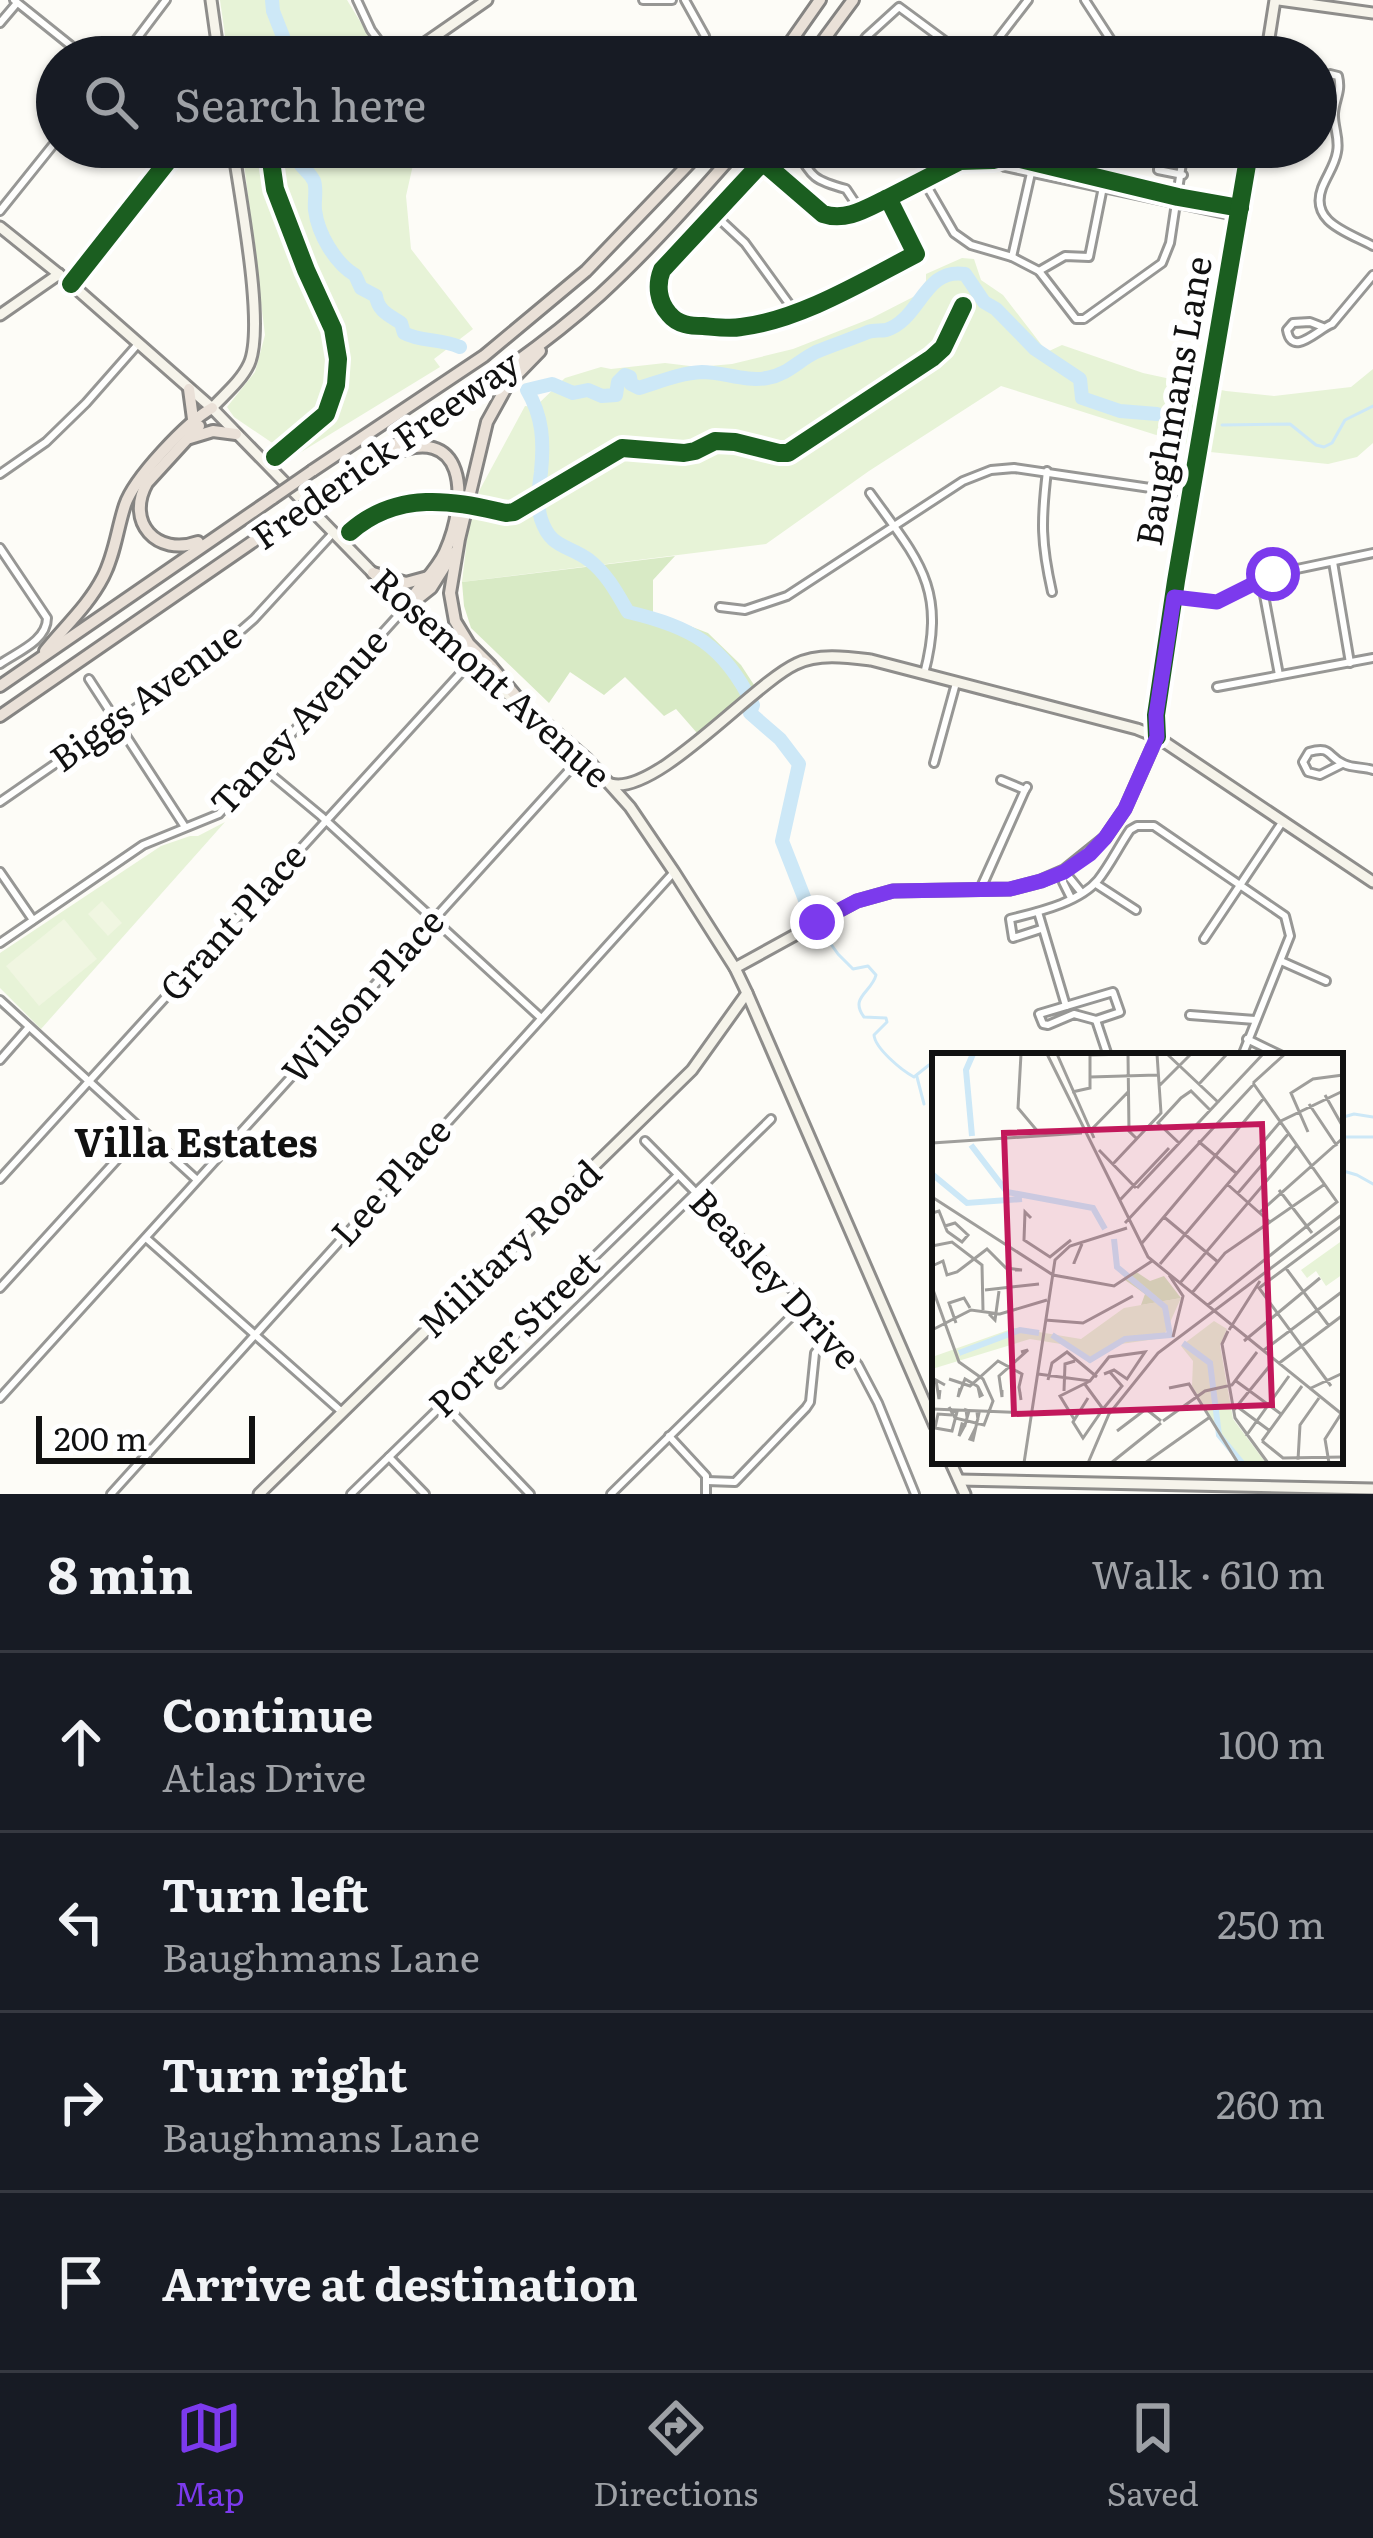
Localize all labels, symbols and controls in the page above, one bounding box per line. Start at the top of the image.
search box [36,36,1337,168]
icon: search [78,69,144,135]
text: Search here [174,69,426,136]
street label: Baughmans Lane [1120,251,1223,550]
street label: Frederick Freeway [240,335,530,560]
route start [1246,547,1300,601]
street label: Rosemont Avenue [361,554,624,798]
street label: Biggs Avenue [38,607,251,783]
street label: Taney Avenue [196,615,398,826]
street label: Grant Place [146,829,317,1011]
street label: Wilson Place [268,895,454,1094]
route end [790,895,844,949]
inset map [932,1053,1343,1464]
street label: Lee Place [317,1104,461,1256]
district label: Villa Estates [74,1111,318,1169]
street label: Military Road [405,1146,612,1348]
street label: Beasley Drive [679,1175,875,1380]
street label: Porter Street [415,1237,610,1427]
scale bar [36,1410,255,1463]
text: 200 m [54,1412,148,1461]
text: 8 min [48,1534,193,1610]
text: Walk · 610 m [1092,1543,1325,1601]
text: Continue [162,1679,373,1746]
icon: ahead [48,1709,114,1775]
text: 100 m [1218,1713,1325,1771]
text: Atlas Drive [162,1746,366,1804]
text: Turn left [162,1859,369,1926]
icon: left [48,1889,114,1955]
text: 250 m [1217,1893,1325,1951]
text: Baughmans Lane [162,1926,480,1984]
text: Turn right [162,2039,408,2106]
icon: right [48,2069,114,2135]
text: 260 m [1216,2073,1325,2131]
text: Baughmans Lane [162,2106,480,2164]
text: Arrive at destination [162,2248,638,2315]
icon: arrive [48,2249,114,2315]
tab: Map [174,2395,245,2516]
tab: Directions [593,2395,758,2516]
tab: Saved [1107,2395,1199,2516]

